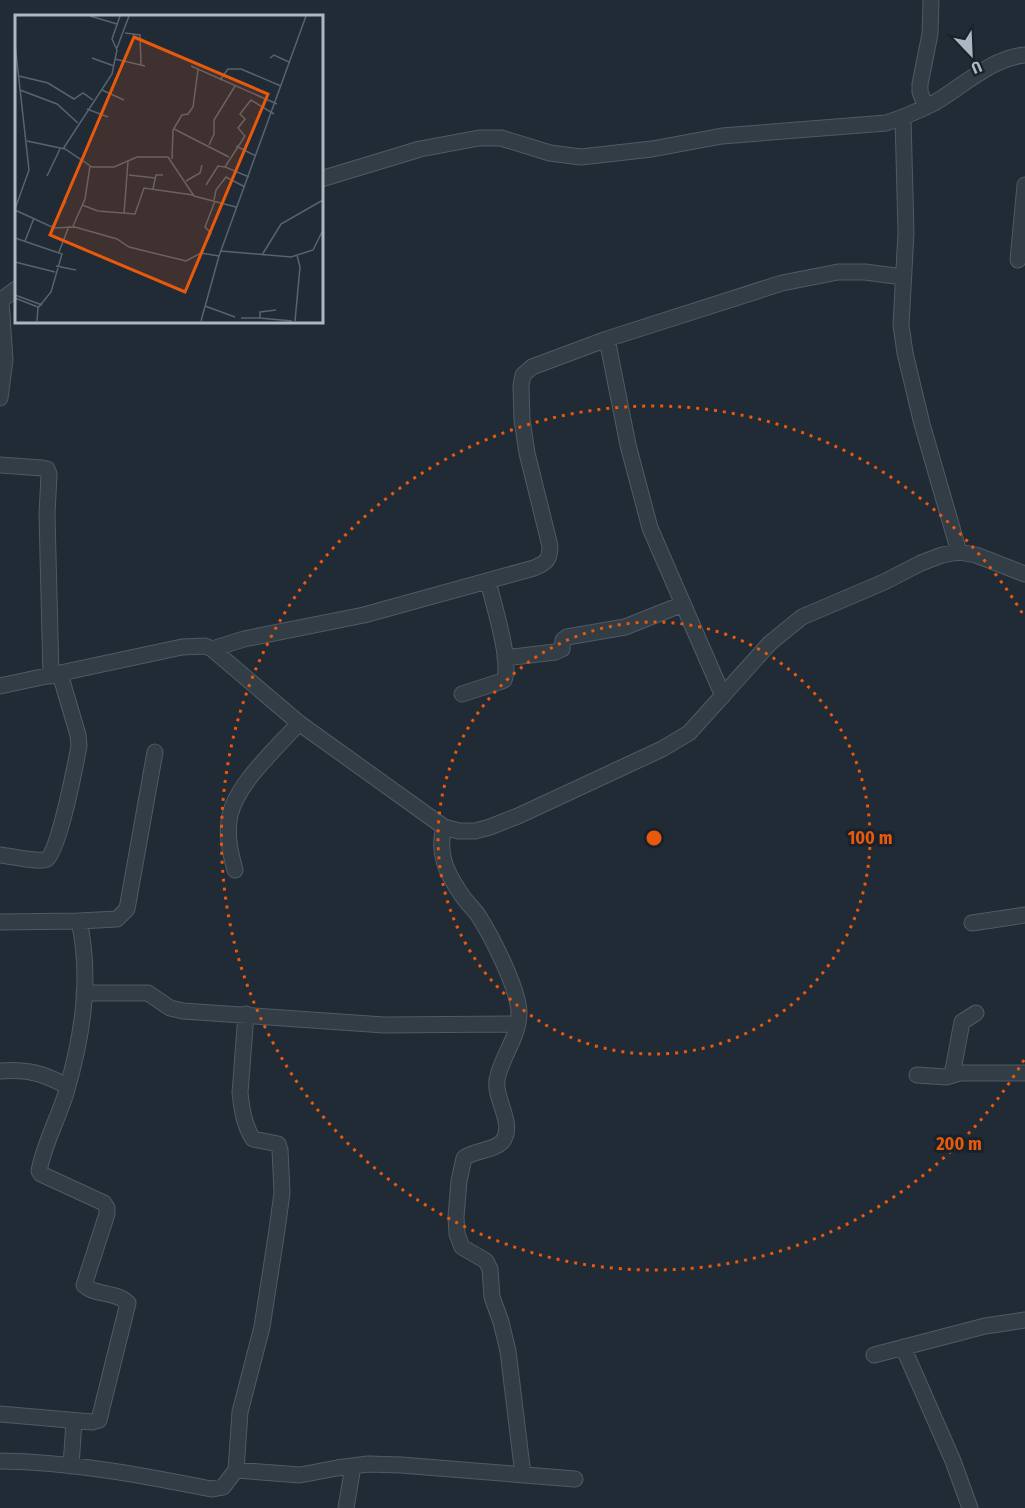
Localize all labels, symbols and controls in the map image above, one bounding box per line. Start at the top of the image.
inset map [15,15,322,322]
north arrow [941,24,1001,84]
text: U [969,57,985,78]
text: 100 m [848,827,892,849]
centre of rings [644,828,664,848]
text: 200 m [935,1133,982,1155]

